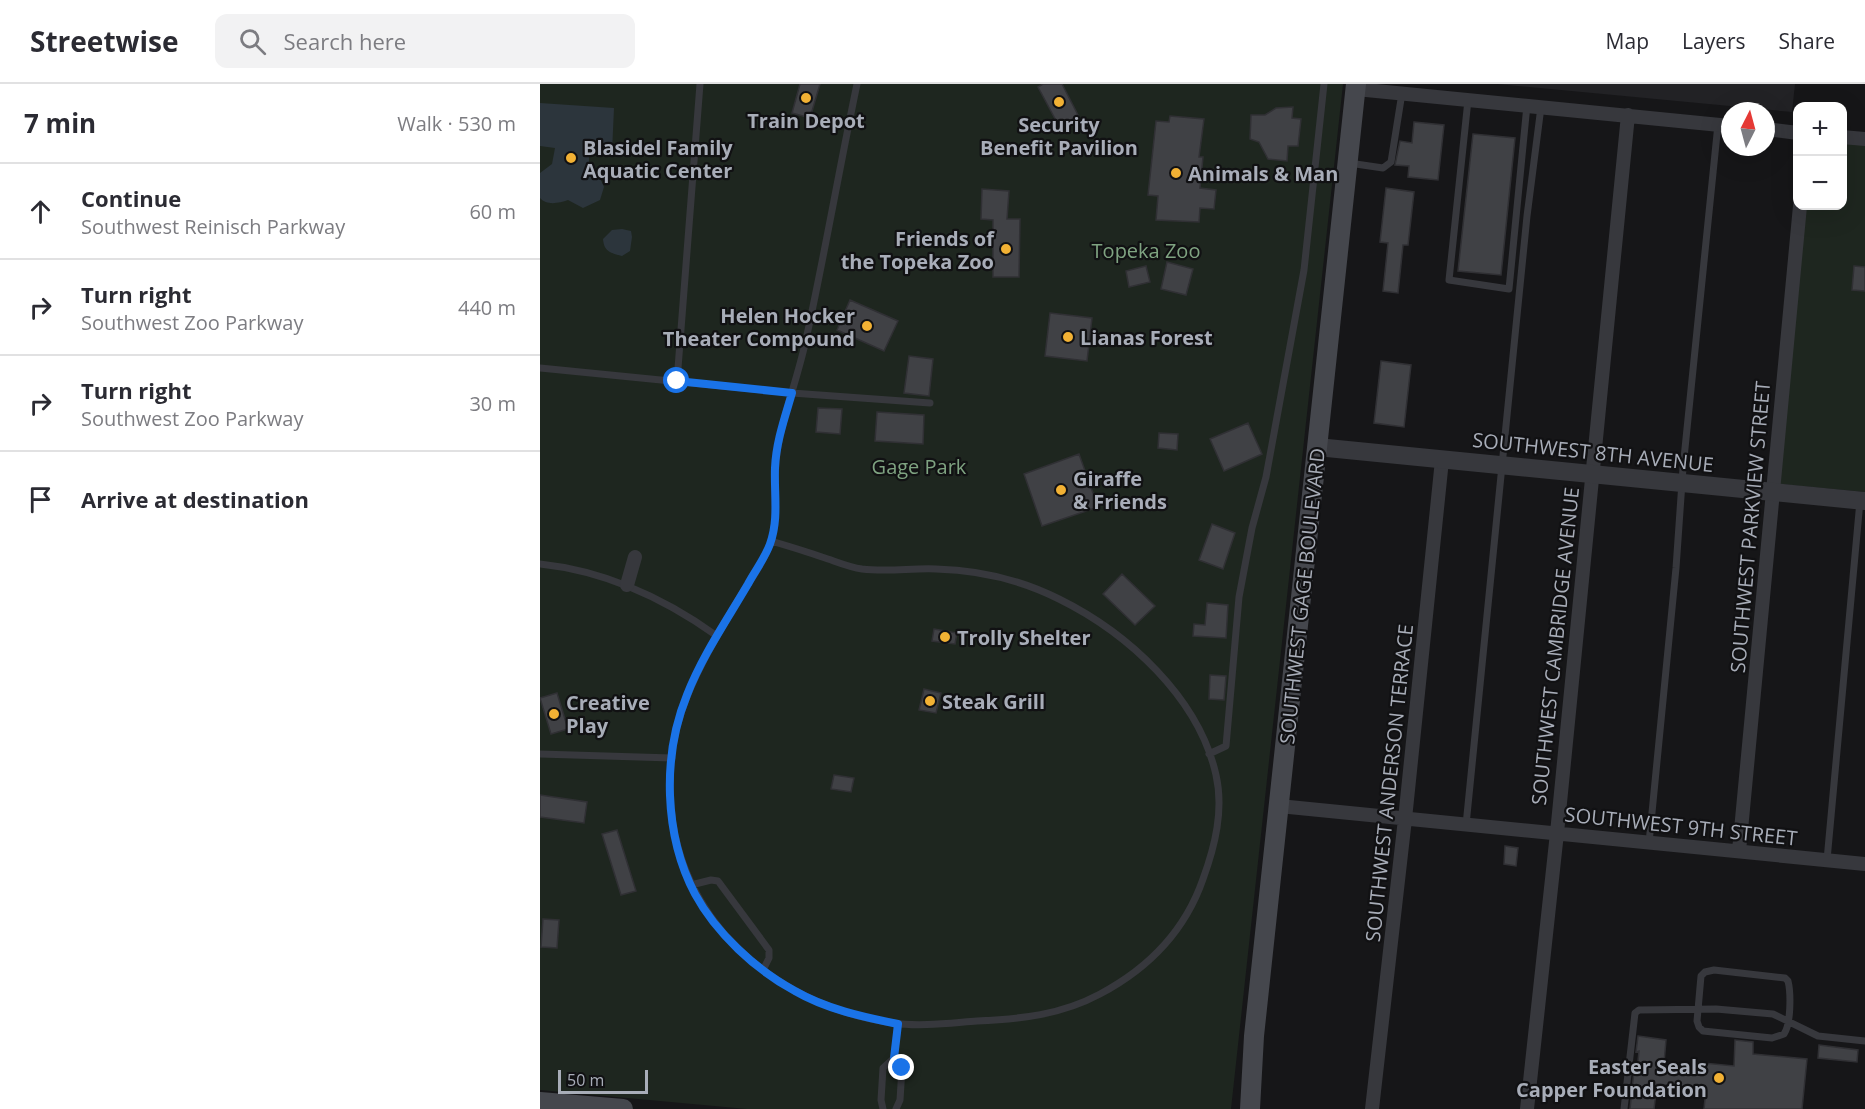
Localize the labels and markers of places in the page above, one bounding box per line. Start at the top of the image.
marker: Train Depot [799,91,813,105]
marker: Security Benefit Pavilion [1052,95,1066,109]
place label: Train Depot [747,107,865,134]
place label: Security Benefit Pavilion [980,111,1138,161]
place label: Blasidel Family Aquatic Center [583,134,733,184]
marker: Blasidel Family Aquatic Center [564,151,578,165]
place label: Animals & Man [1188,160,1338,187]
marker: Animals & Man [1169,166,1183,180]
place label: Friends of the Topeka Zoo [841,225,995,275]
marker: Friends of the Topeka Zoo [999,242,1013,256]
place label: Helen Hocker Theater Compound [663,302,855,352]
marker: Helen Hocker Theater Compound [860,319,874,333]
place label: Lianas Forest [1080,324,1213,351]
marker: Lianas Forest [1061,330,1075,344]
place label: Giraffe & Friends [1073,465,1167,515]
marker: Giraffe & Friends [1054,483,1068,497]
place label: Trolly Shelter [957,624,1091,651]
marker: Trolly Shelter [938,630,952,644]
place label: Steak Grill [942,688,1045,715]
place label: Creative Play [566,689,650,739]
marker: Steak Grill [923,694,937,708]
marker: Creative Play [547,707,561,721]
place label: Easter Seals Capper Foundation [1516,1053,1707,1103]
marker: Easter Seals Capper Foundation [1712,1071,1726,1085]

